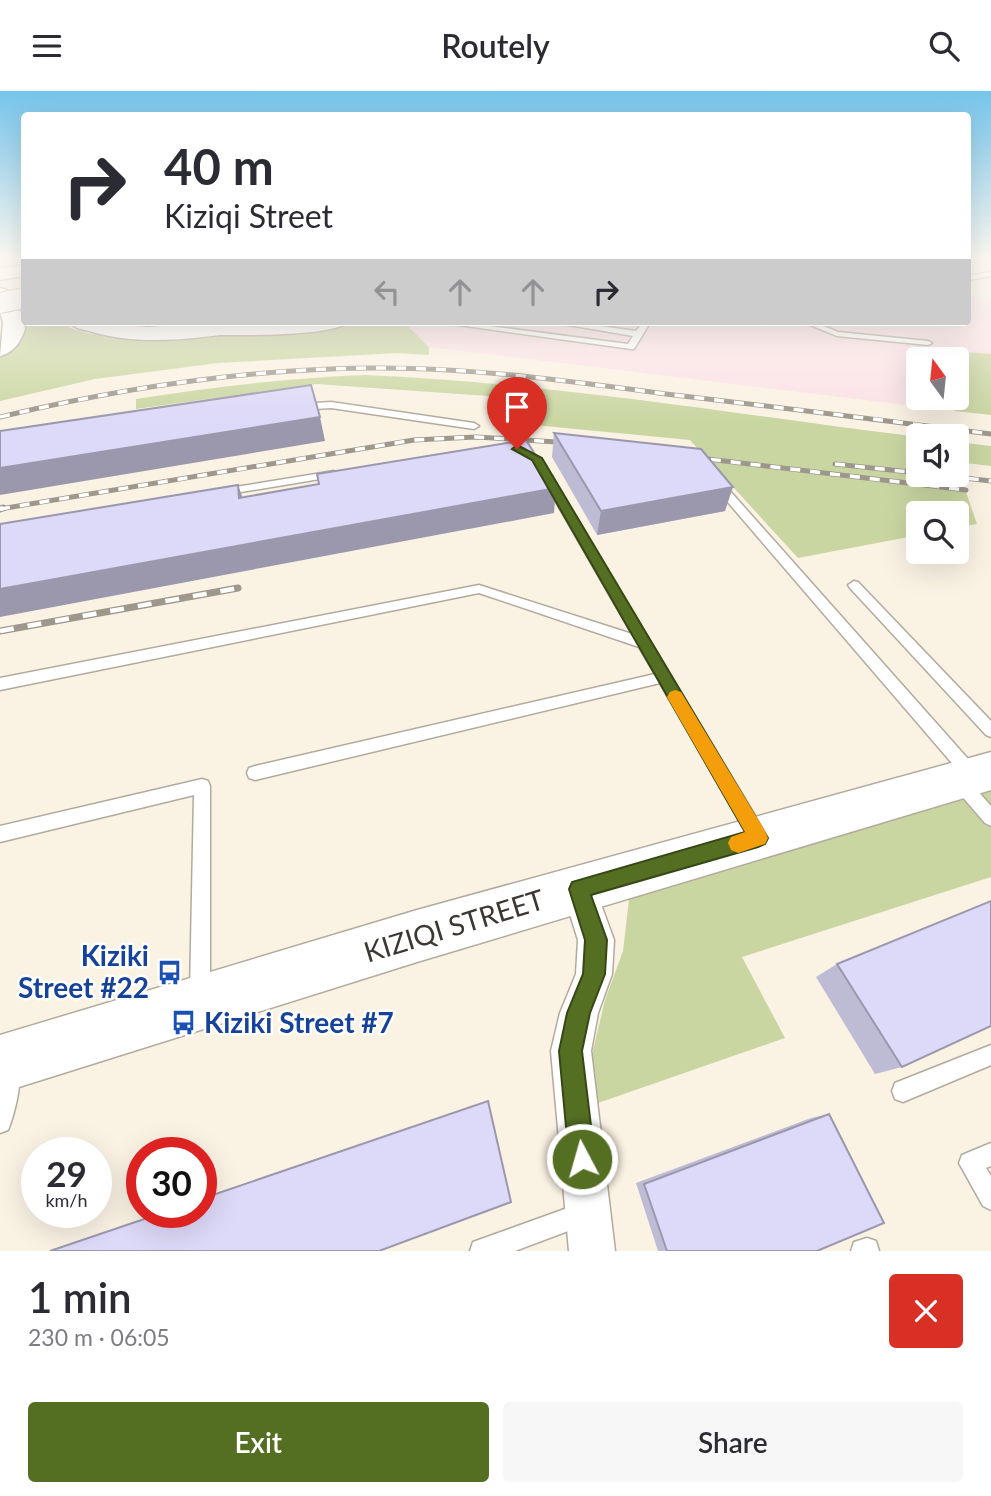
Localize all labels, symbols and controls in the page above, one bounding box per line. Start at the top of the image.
text: Routely [441,26,550,65]
icon: menu [28,27,66,65]
icon: search [925,27,963,65]
text: 40 m [164,137,274,195]
icon: right [49,140,140,231]
text: Kiziqi Street [164,196,333,235]
icon: left [368,273,406,311]
icon: ahead [441,273,479,311]
icon: ahead [514,273,552,311]
icon: right [587,273,625,311]
north arrow [906,347,970,409]
map controls [906,347,969,564]
pin [487,377,547,449]
icon: arrive [498,388,536,426]
button: sound [906,424,969,487]
button: search [906,501,969,564]
street label: KIZIQI STREET [359,881,548,969]
place label: Kiziki Street #22 [18,938,149,1004]
bus stop icon: Kiziki Street #22 [155,958,183,986]
place label: Kiziki Street #7 [204,1005,394,1039]
bus stop icon: Kiziki Street #7 [170,1009,198,1037]
position arrow [545,1122,619,1196]
speed limit sign: 30 [126,1137,217,1228]
text: 29 [46,1152,87,1194]
text: km/h [45,1189,88,1211]
text: 1 min [28,1272,132,1322]
button: close [889,1274,963,1348]
text: 230 m · 06:05 [28,1323,170,1351]
button: Exit [28,1402,489,1482]
button: Share [503,1402,963,1482]

